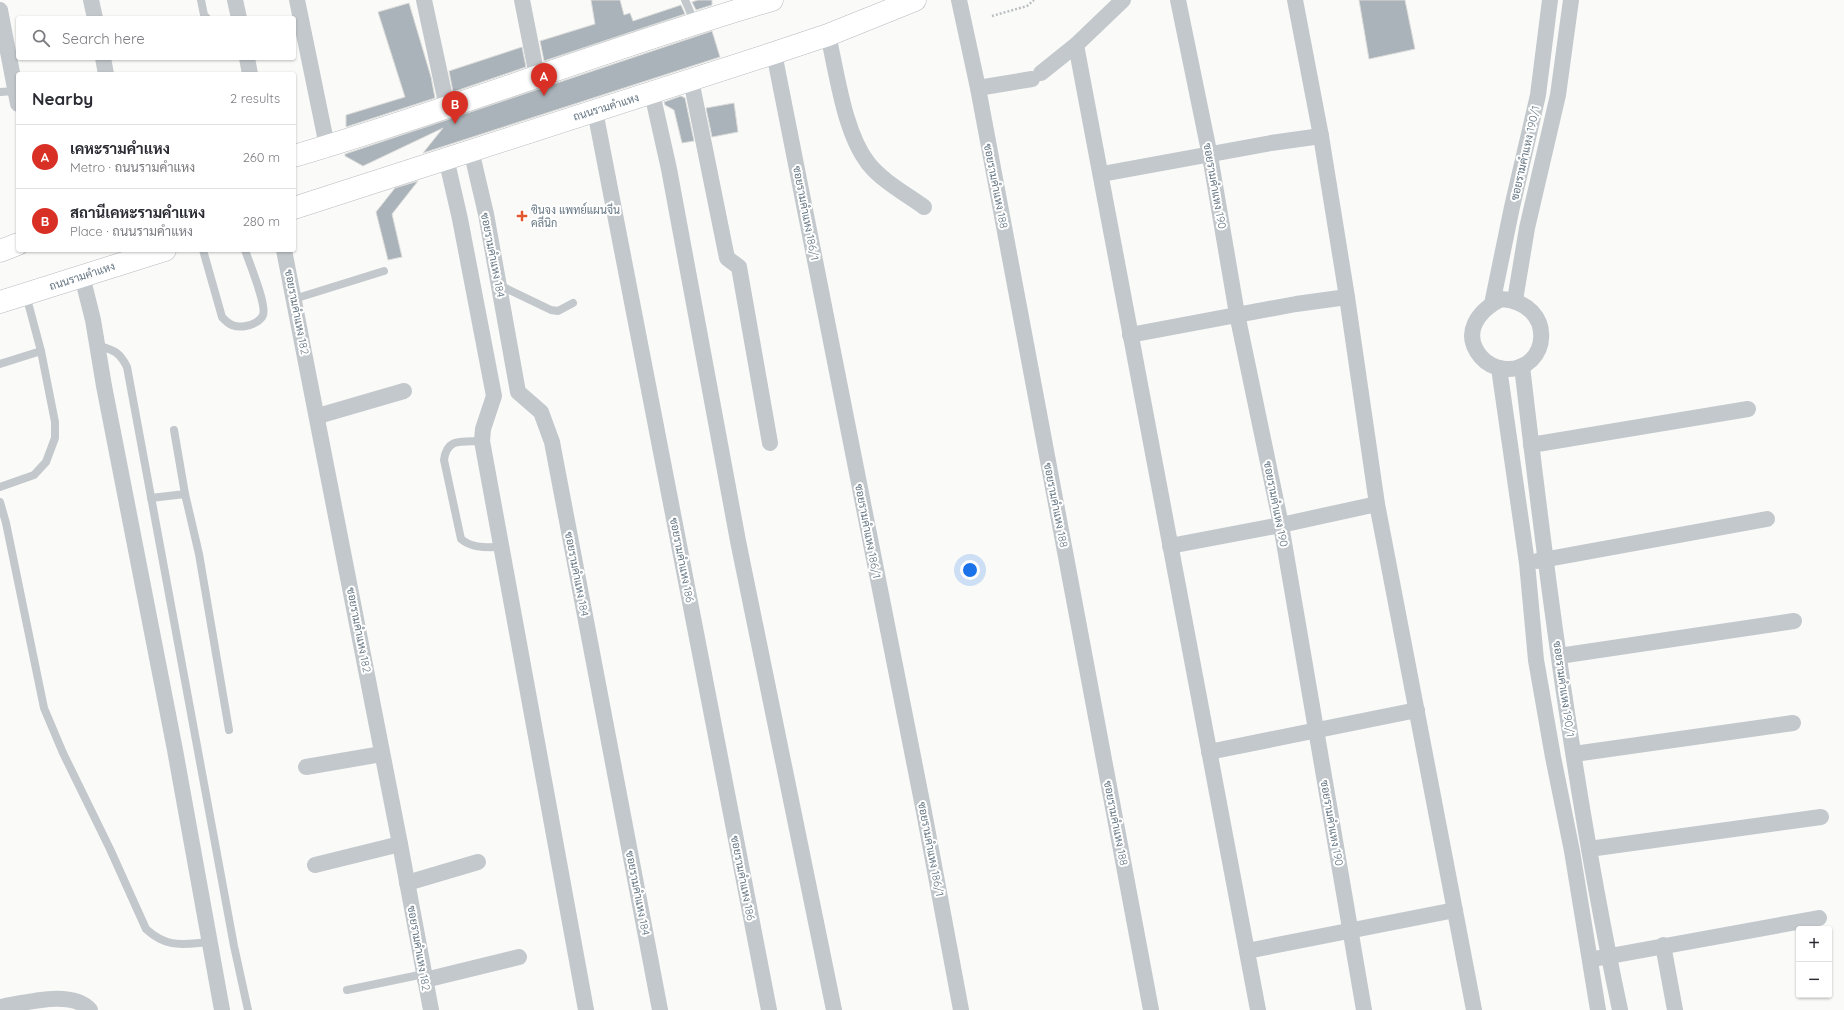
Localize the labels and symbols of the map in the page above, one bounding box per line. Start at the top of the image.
pin: A [531,63,557,96]
street label: ถนนรามคำแหง [571,90,641,124]
pin: B [442,91,468,124]
street label: ซอยรามคำแหง 190/1 [1507,104,1543,202]
street label: ซอยรามคำแหง 188 [981,142,1011,230]
street label: ซอยรามคำแหง 190 [1201,142,1229,230]
street label: ซอยรามคำแหง 186/1 [790,165,822,261]
place label: ซินจง แพทย์แผนจีน คลีนิก [531,202,620,230]
marker: ซินจง แพทย์แผนจีน คลีนิก [516,210,528,222]
street label: ซอยรามคำแหง 184 [478,211,508,299]
street label: ถนนรามคำแหง [47,259,117,293]
street label: ซอยรามคำแหง 182 [282,268,312,356]
street label: ซอยรามคำแหง 190 [1261,460,1291,548]
street label: ซอยรามคำแหง 188 [1041,461,1071,549]
street label: ซอยรามคำแหง 186/1 [852,483,884,579]
street label: ซอยรามคำแหง 186 [667,516,697,604]
street label: ซอยรามคำแหง 184 [562,530,592,618]
your location [960,560,980,580]
street label: ซอยรามคำแหง 182 [344,586,374,674]
street label: ซอยรามคำแหง 190/1 [1550,640,1578,738]
street label: ซอยรามคำแหง 188 [1101,779,1131,867]
street label: ซอยรามคำแหง 190 [1318,779,1346,867]
street label: ซอยรามคำแหง 186/1 [915,801,947,897]
street label: ซอยรามคำแหง 186 [728,834,758,922]
street label: ซอยรามคำแหง 184 [623,849,653,937]
street label: ซอยรามคำแหง 182 [405,904,433,992]

